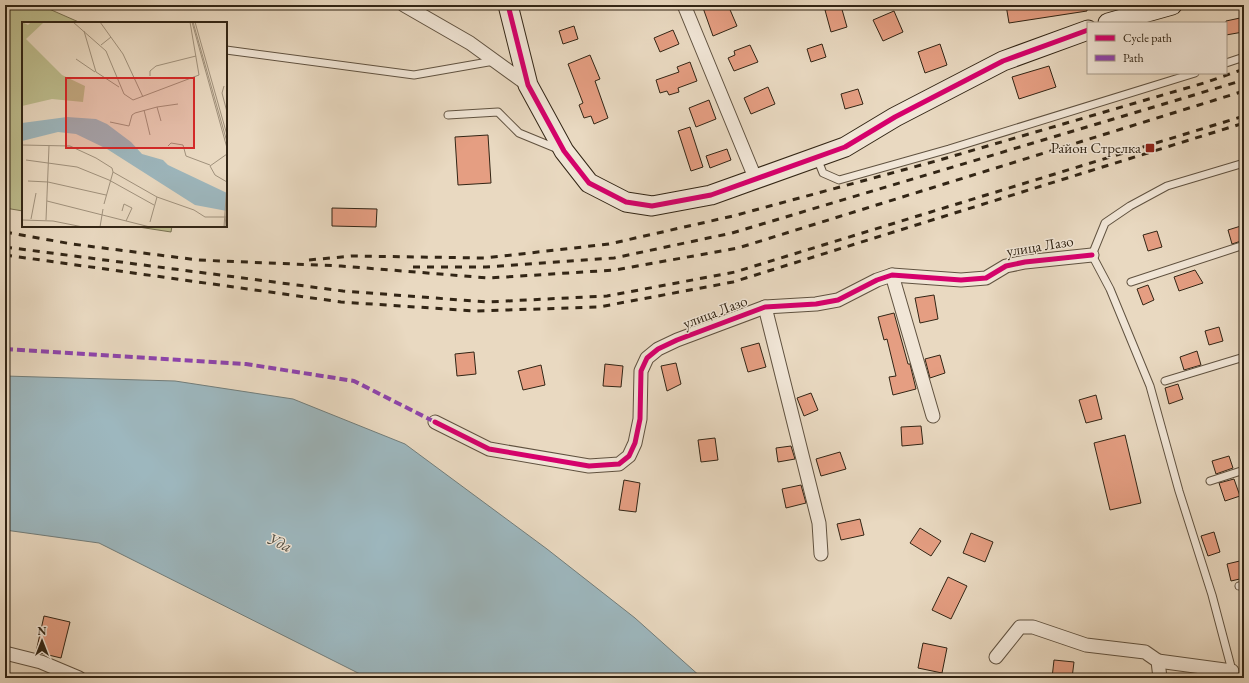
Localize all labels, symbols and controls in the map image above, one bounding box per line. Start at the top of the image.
inset map [22,22,227,227]
legend [1087,22,1227,74]
text: Cycle path [1123,30,1172,46]
text: Path [1123,50,1144,66]
place label: Район Стрелка [1051,138,1141,157]
marker: Район Стрелка [1144,142,1156,154]
street label: улица Лазо [1005,231,1075,260]
street label: улица Лазо [680,291,750,333]
water label: Уда [264,528,295,557]
north arrow [22,621,62,661]
text: N [38,624,47,638]

